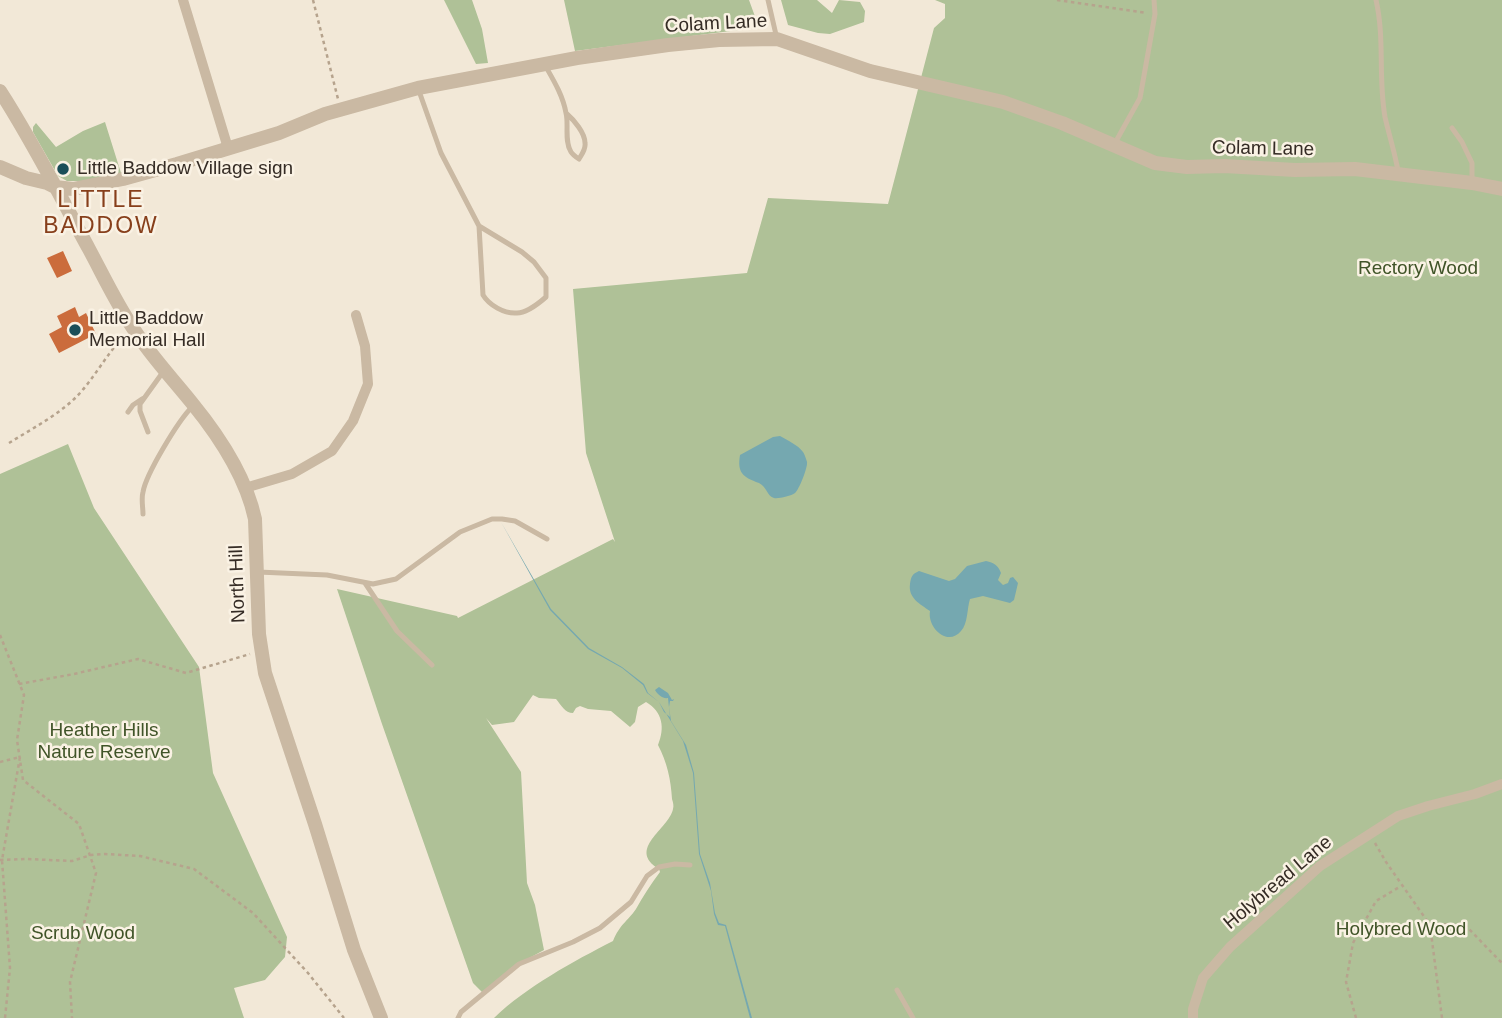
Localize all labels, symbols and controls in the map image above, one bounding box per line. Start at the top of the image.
street label: Colam Lane [664,10,768,38]
street label: Colam Lane [1212,137,1314,161]
place label: Little Baddow Village sign [77,158,293,180]
marker: Little Baddow Village sign [55,161,71,177]
district label: LITTLE BADDOW [44,187,158,241]
park label: Rectory Wood [1358,258,1478,280]
place label: Little Baddow Memorial Hall [89,308,205,352]
marker: Little Baddow Memorial Hall [67,322,83,338]
street label: North Hill [225,545,251,623]
park label: Heather Hills Nature Reserve [37,720,171,764]
street label: Holybread Lane [1219,831,1337,935]
park label: Holybred Wood [1336,919,1466,941]
park label: Scrub Wood [31,923,135,945]

